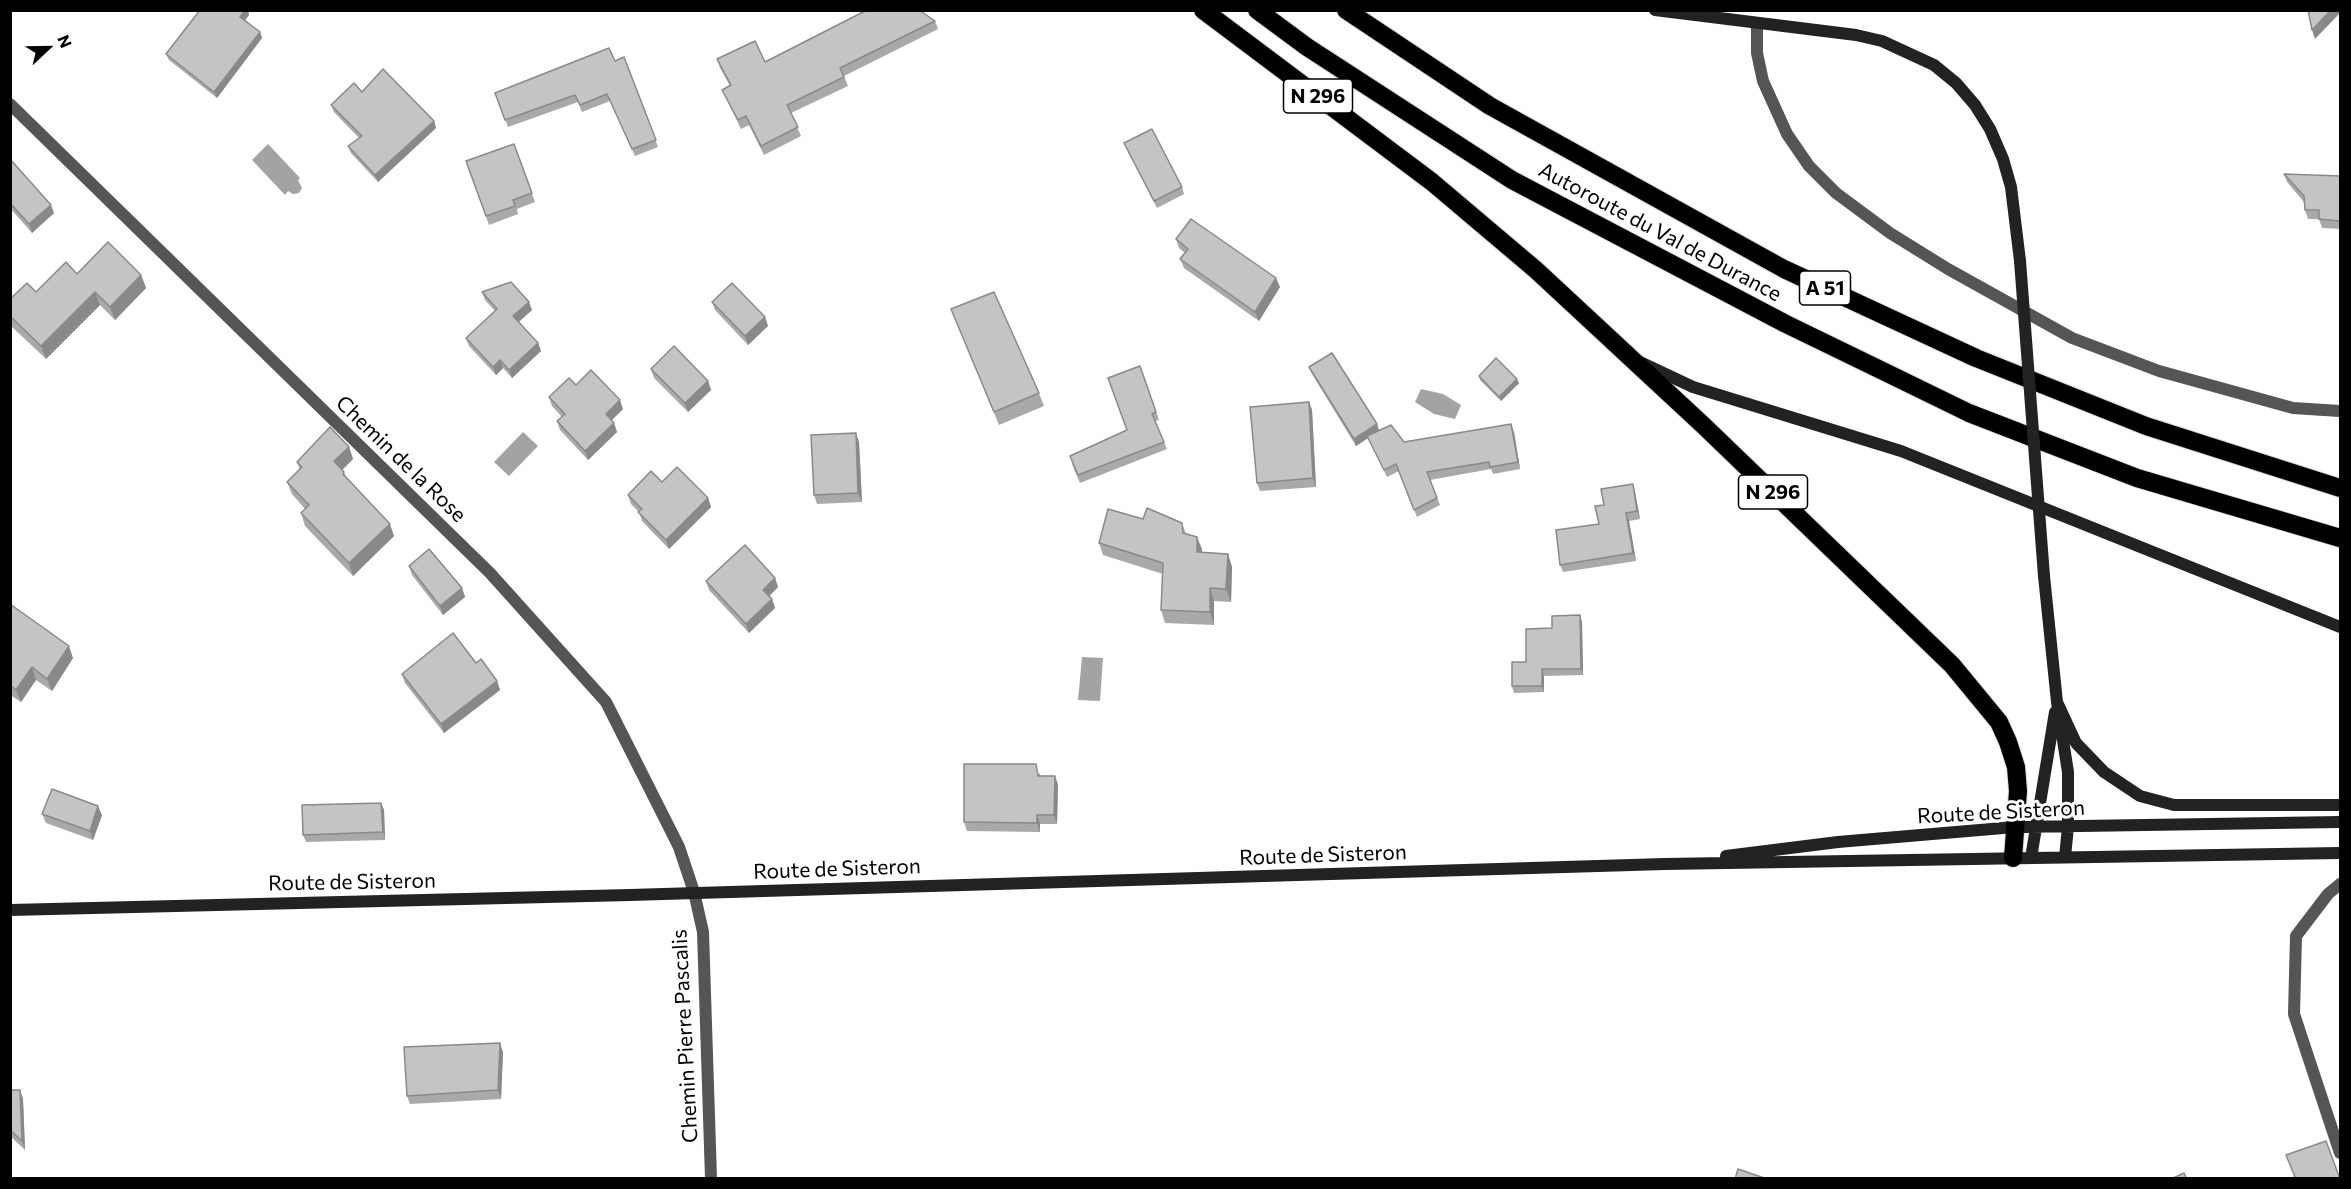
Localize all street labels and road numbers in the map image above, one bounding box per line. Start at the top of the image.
road number: N 296 [1284,79,1352,113]
street label: Autoroute du Val de Durance [1534,157,1786,307]
road number: A 51 [1800,271,1850,305]
street label: Chemin de la Rose [331,390,471,528]
road number: N 296 [1738,475,1808,509]
street label: Route de Sisteron [1917,795,2085,829]
street label: Route de Sisteron [1239,839,1407,871]
street label: Route de Sisteron [753,853,921,885]
street label: Route de Sisteron [268,868,436,896]
street label: Chemin Pierre Pascalis [667,929,703,1143]

